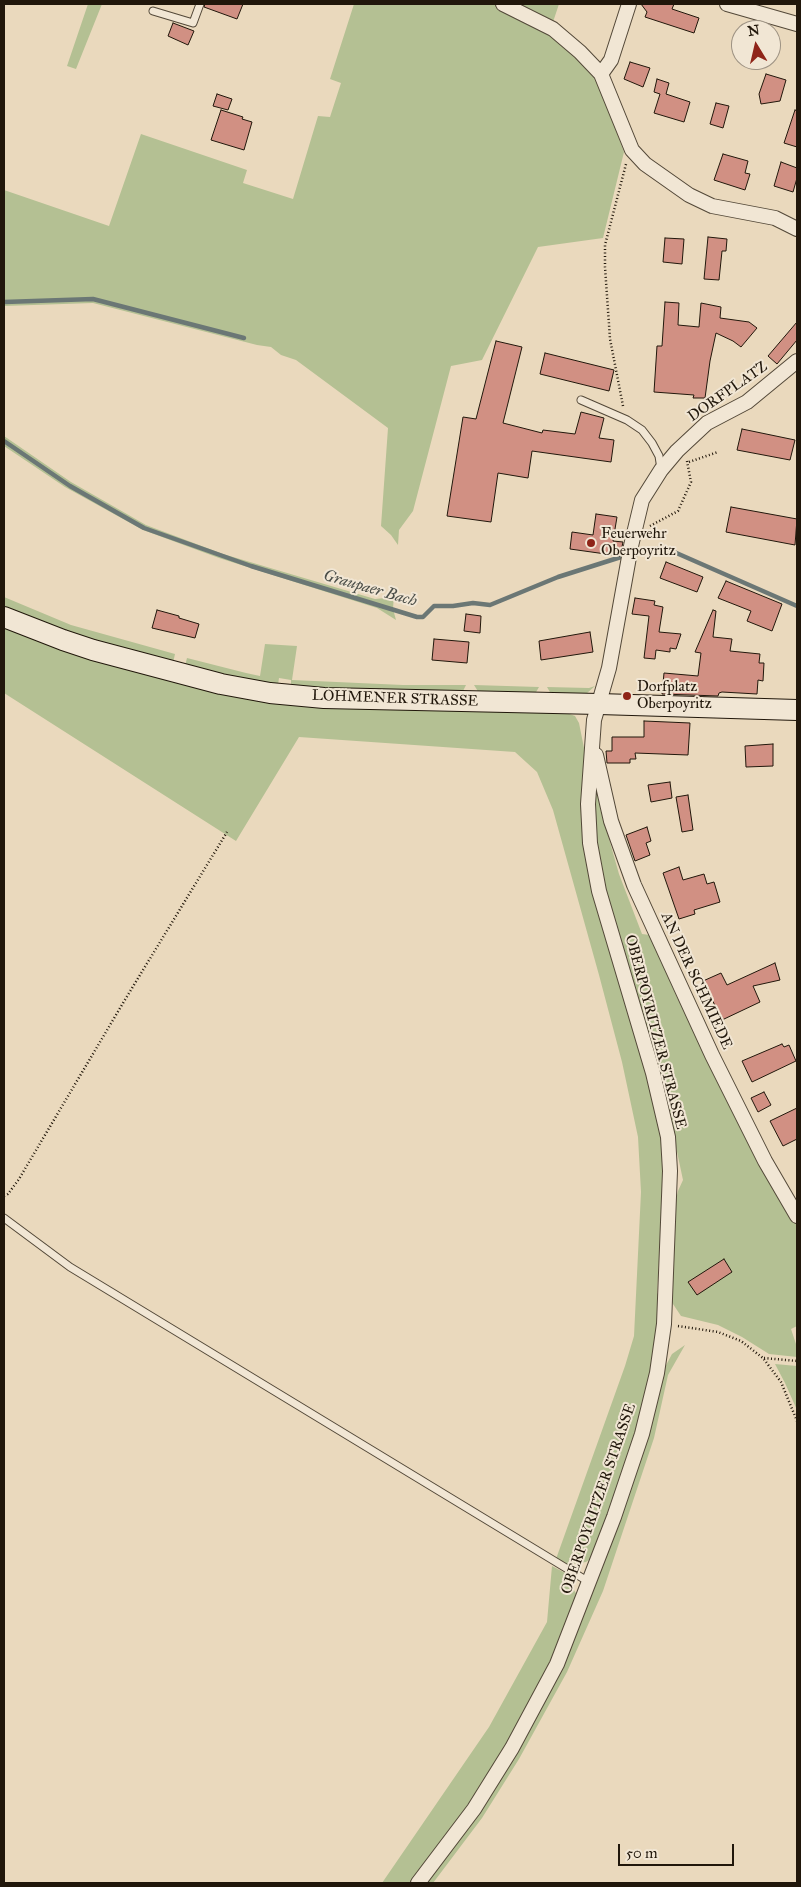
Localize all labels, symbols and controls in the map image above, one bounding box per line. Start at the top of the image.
north arrow [731,20,781,70]
text: N [747,21,761,40]
street label: DORFPLATZ [685,358,771,426]
place label: Feuerwehr Oberpoyritz [601,525,676,560]
marker: Feuerwehr Oberpoyritz [585,537,597,549]
water label: Graupaer Bach [321,566,419,612]
place label: Dorfplatz Oberpoyritz [637,678,712,713]
street label: LOHMENER STRASSE [312,687,478,711]
marker: Dorfplatz Oberpoyritz [621,690,633,702]
street label: AN DER SCHMIEDE [656,910,736,1052]
street label: OBERPOYRITZER STRASSE [620,933,690,1131]
street label: OBERPOYRITZER STRASSE [558,1401,640,1597]
scale bar [621,1834,737,1866]
text: 50 m [626,1844,658,1862]

